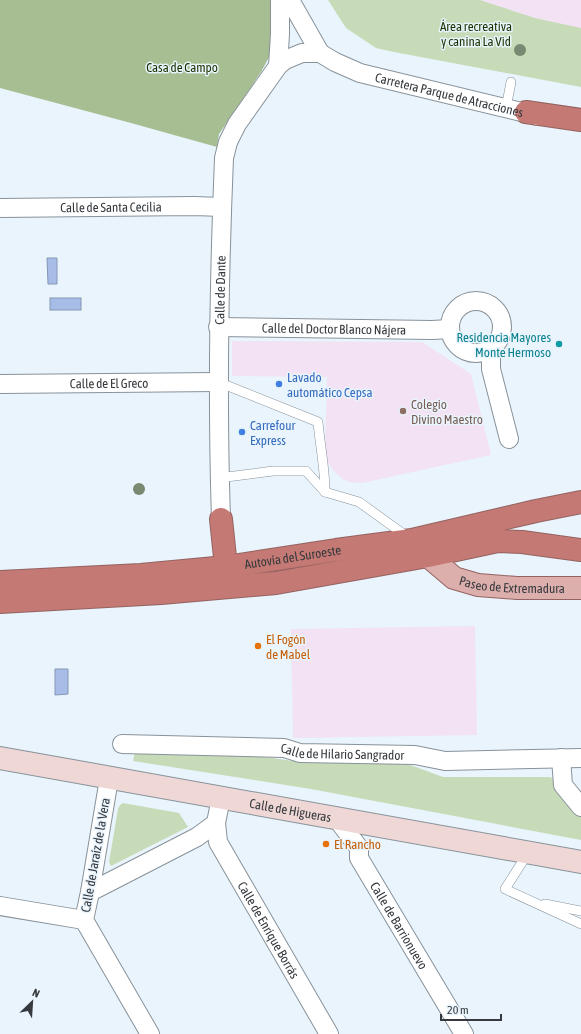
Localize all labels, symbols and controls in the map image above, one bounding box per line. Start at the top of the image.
park label: Área recreativa y canina La Vid [440,19,512,49]
park label: Casa de Campo [146,60,218,75]
street label: Carretera Parque de Atracciones [374,70,525,120]
street label: Calle de Santa Cecilia [60,199,162,215]
street label: Calle de Dante [212,255,229,325]
street label: Calle del Doctor Blanco Nájera [262,321,406,338]
place label: Residencia Mayores Monte Hermoso [457,330,551,360]
marker: Residencia Mayores Monte Hermoso [554,339,564,349]
place label: Lavado automático Cepsa [287,370,372,400]
street label: Calle de El Greco [70,376,148,391]
marker: Lavado automático Cepsa [274,379,284,389]
place label: Colegio Divino Maestro [411,397,483,427]
marker: Colegio Divino Maestro [398,406,408,416]
place label: Carrefour Express [250,418,295,448]
marker: Carrefour Express [237,427,247,437]
street label: Autovía del Suroeste [243,542,342,572]
street label: Paseo de Extremadura [457,573,565,596]
place label: El Fogón de Mabel [266,632,311,662]
marker: El Fogón de Mabel [253,641,263,651]
street label: Calle de Hilario Sangrador [281,741,405,763]
street label: Calle de Higueras [248,796,333,825]
street label: Calle de Jaraíz de la Vera [78,797,113,914]
place label: El Rancho [334,837,381,852]
marker: El Rancho [321,839,331,849]
street label: Calle de Enrique Borrás [234,879,302,982]
street label: Calle de Barrionuevo [367,879,431,972]
north arrow [12,982,52,1022]
text: N [31,986,42,1000]
scale bar [441,996,501,1022]
text: 20 m [447,1003,469,1017]

